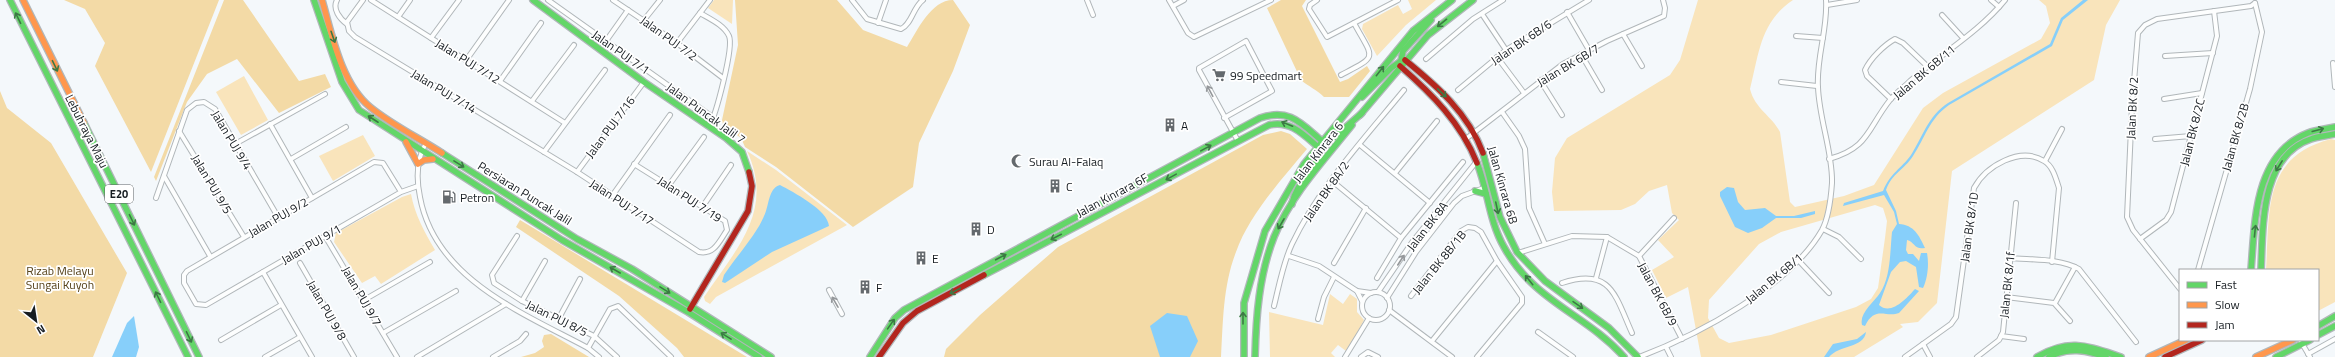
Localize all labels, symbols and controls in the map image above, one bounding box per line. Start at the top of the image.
street label: Jalan PUJ 7/2 [637,11,701,65]
one-way arrow [14,12,21,24]
street label: Jalan BK 6B/6 [1487,14,1556,69]
one-way arrow [1437,19,1447,28]
street label: Jalan PUJ 7/1 [588,25,654,79]
one-way arrow [330,31,337,44]
street label: Jalan PUJ 7/12 [432,34,504,88]
street label: Jalan BK 6B/7 [1533,39,1603,91]
street label: Jalan BK 6B/11 [1889,40,1959,104]
one-way arrow [52,60,60,72]
street label: Jalan PUJ 7/14 [408,64,481,118]
one-way arrow [1376,65,1384,76]
place label: 99 Speedmart [1230,66,1303,85]
supermarket icon: 99 Speedmart [1211,67,1227,83]
street label: Jalan BK 8/2 [2121,76,2143,140]
street label: Jalan Puncak Jalil 7 [662,78,750,148]
one-way arrow [1206,86,1214,98]
one-way arrow [1437,88,1447,98]
street label: Lebuhraya Maju [60,91,114,171]
street label: Jalan PUJ 7/16 [580,92,640,162]
street label: Jalan BK 8/2C [2174,96,2210,168]
street label: Jalan BK 8/2B [2216,101,2254,173]
street label: Jalan PUJ 9/4 [207,107,257,174]
one-way arrow [367,115,378,123]
place label: A [1181,116,1188,135]
building icon: A [1162,117,1178,133]
street label: Jalan Kinrara 6 [1288,117,1348,187]
one-way arrow [1281,120,1293,128]
one-way arrow [2312,126,2325,133]
one-way arrow [1200,144,1212,152]
street label: Jalan Kinrara 6B [1483,144,1523,226]
street label: Jalan PUJ 9/5 [187,151,237,218]
place label: Surau Al-Falaq [1029,152,1103,171]
mosque icon: Surau Al-Falaq [1010,153,1026,169]
street label: Persiaran Puncak Jalil [474,156,576,230]
street label: Jalan BK 8A/2 [1298,157,1354,225]
one-way arrow [2275,160,2283,171]
one-way arrow [453,161,465,169]
street label: Jalan Kinrara 6F [1073,168,1151,222]
street label: Jalan PUJ 7/19 [654,171,726,227]
one-way arrow [1165,173,1177,181]
street label: Jalan PUJ 7/17 [586,174,658,230]
place label: C [1066,177,1073,196]
building icon: C [1047,178,1063,194]
road number: E20 [105,185,133,203]
place label: Petron [460,188,494,207]
fuel station icon: Petron [441,189,457,205]
street label: Jalan BK 8/1D [1955,191,1983,263]
street label: Jalan PUJ 9/2 [244,192,312,242]
street label: Jalan BK 8A [1402,197,1452,255]
one-way arrow [1493,201,1501,214]
one-way arrow [129,214,136,226]
one-way arrow [1277,218,1285,230]
street label: Jalan PUJ 9/1 [277,219,345,269]
place label: D [987,220,995,239]
building icon: D [968,221,984,237]
one-way arrow [2251,225,2258,238]
street label: Jalan BK 8B/1B [1407,226,1471,298]
one-way arrow [1050,234,1062,241]
street label: Jalan BK 6B/1 [1741,248,1807,308]
place label: E [932,249,939,268]
building icon: E [913,250,929,266]
street label: Jalan BK 8/1f [1994,251,2020,319]
one-way arrow [995,253,1007,260]
one-way arrow [1397,255,1405,266]
street label: Jalan BK 6B/9 [1633,259,1683,330]
park label: Rizab Melayu Sungai Kuyoh [26,261,94,294]
street label: Jalan PUJ 9/7 [337,262,387,330]
one-way arrow [609,265,621,273]
legend [2179,269,2319,341]
one-way arrow [1525,275,1534,286]
text: Fast [2215,275,2238,294]
street label: Jalan PUJ 9/8 [302,276,352,344]
place label: F [876,278,882,297]
building icon: F [857,279,873,295]
one-way arrow [660,286,671,294]
one-way arrow [950,288,962,295]
one-way arrow [154,291,161,303]
street label: Jalan PUJ 8/5 [523,295,591,341]
text: Slow [2215,295,2240,314]
one-way arrow [831,297,839,308]
north arrow [16,301,56,341]
one-way arrow [1572,301,1583,309]
one-way arrow [1239,312,1247,325]
text: Jam [2215,315,2235,334]
one-way arrow [887,319,895,330]
text: N [34,321,48,338]
one-way arrow [186,331,193,343]
one-way arrow [721,332,732,340]

